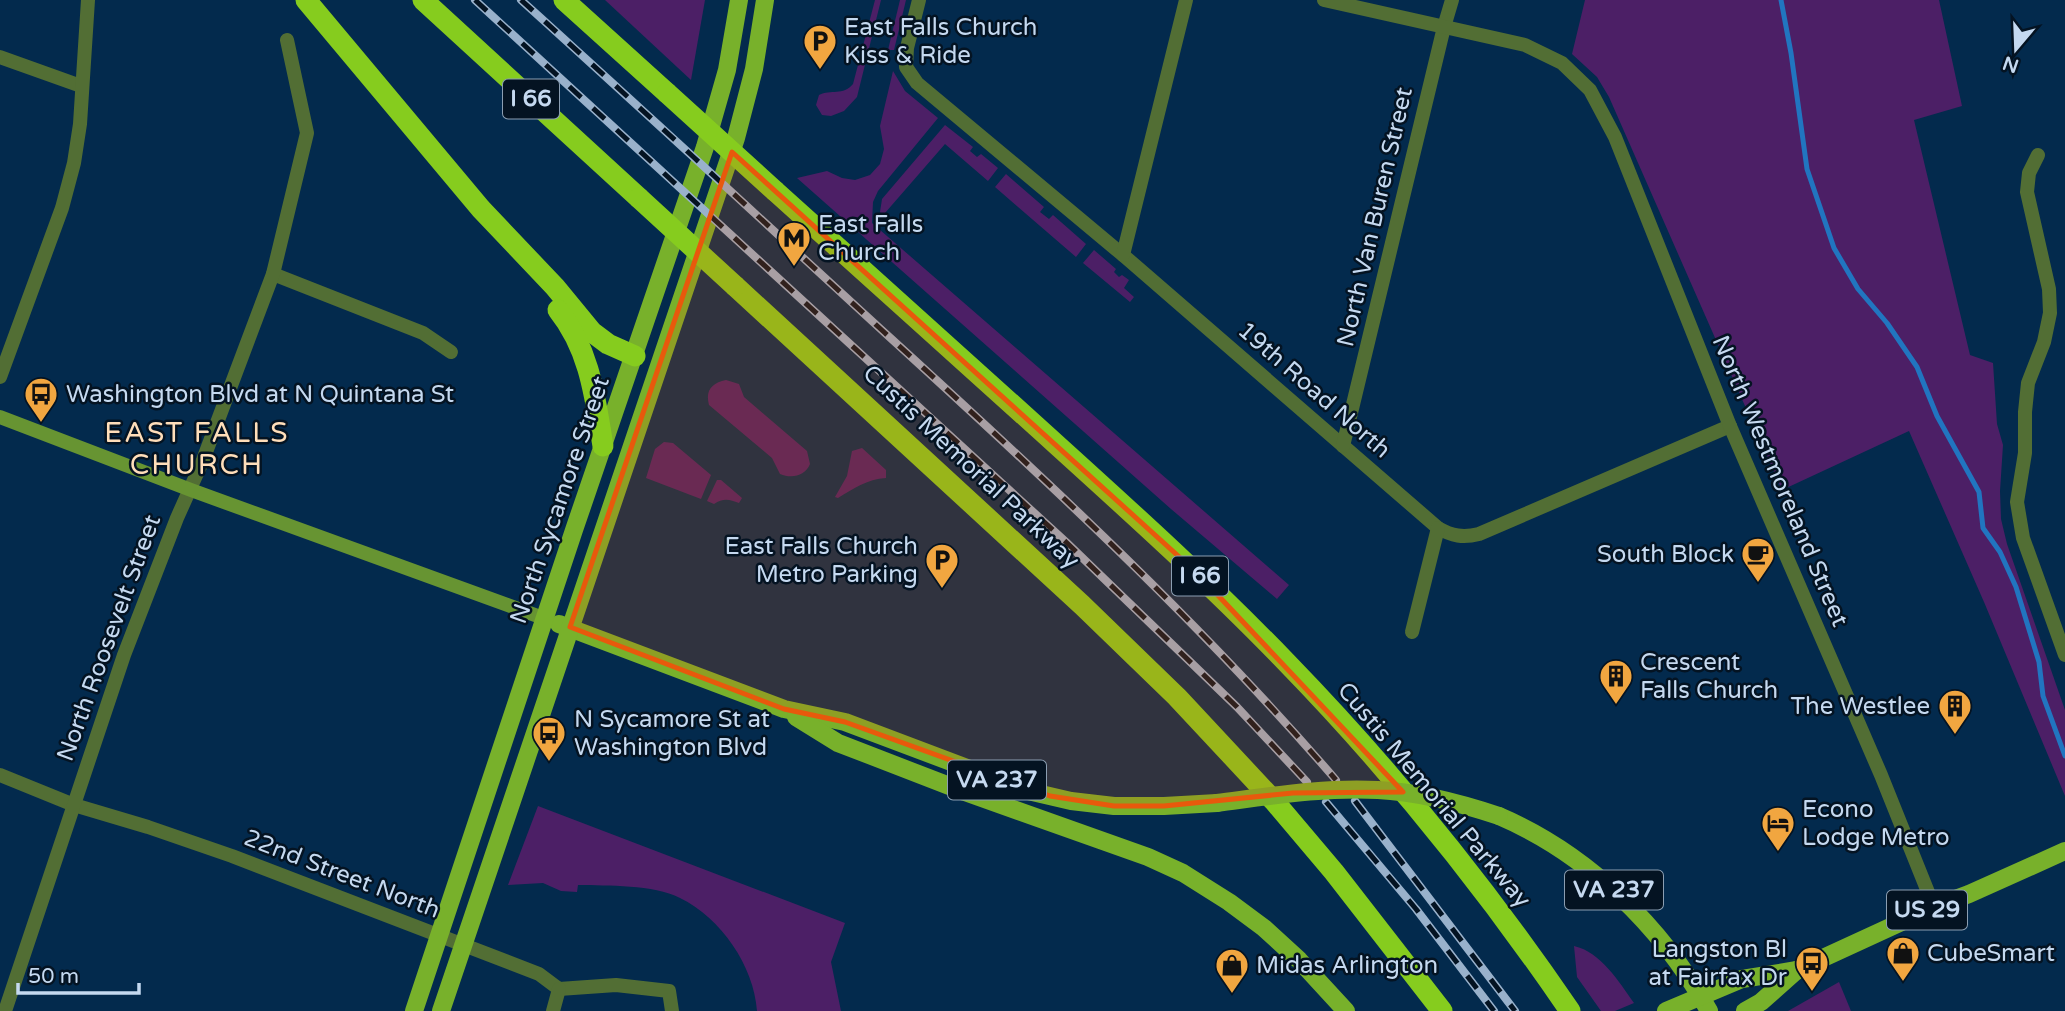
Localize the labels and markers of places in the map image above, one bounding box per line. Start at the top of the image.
place label: East Falls Church Kiss & Ride [844,13,1038,70]
parking icon: East Falls Church Kiss & Ride [801,22,839,71]
place label: East Falls Church [818,210,923,267]
metro station icon: East Falls Church [775,219,813,268]
bus stop icon: Washington Blvd at N Quintana St [22,375,60,424]
place label: Washington Blvd at N Quintana St [66,380,454,409]
place label: East Falls Church Metro Parking [725,532,918,589]
cafe icon: South Block [1739,535,1777,584]
place label: South Block [1597,540,1734,569]
parking icon: East Falls Church Metro Parking [923,541,961,590]
place label: Crescent Falls Church [1640,648,1778,705]
building icon: Crescent Falls Church [1597,657,1635,706]
building icon: The Westlee [1936,687,1974,736]
place label: The Westlee [1791,692,1930,721]
place label: N Sycamore St at Washington Blvd [574,705,770,762]
bus stop icon: N Sycamore St at Washington Blvd [530,714,568,763]
place label: Econo Lodge Metro [1802,795,1950,852]
hotel icon: Econo Lodge Metro [1759,804,1797,853]
shop icon: CubeSmart [1884,934,1922,983]
place label: Langston Bl at Fairfax Dr [1648,935,1788,992]
place label: CubeSmart [1927,939,2055,968]
bus stop icon: Langston Bl at Fairfax Dr [1793,944,1831,993]
shop icon: Midas Arlington [1213,946,1251,995]
place label: Midas Arlington [1256,951,1438,980]

